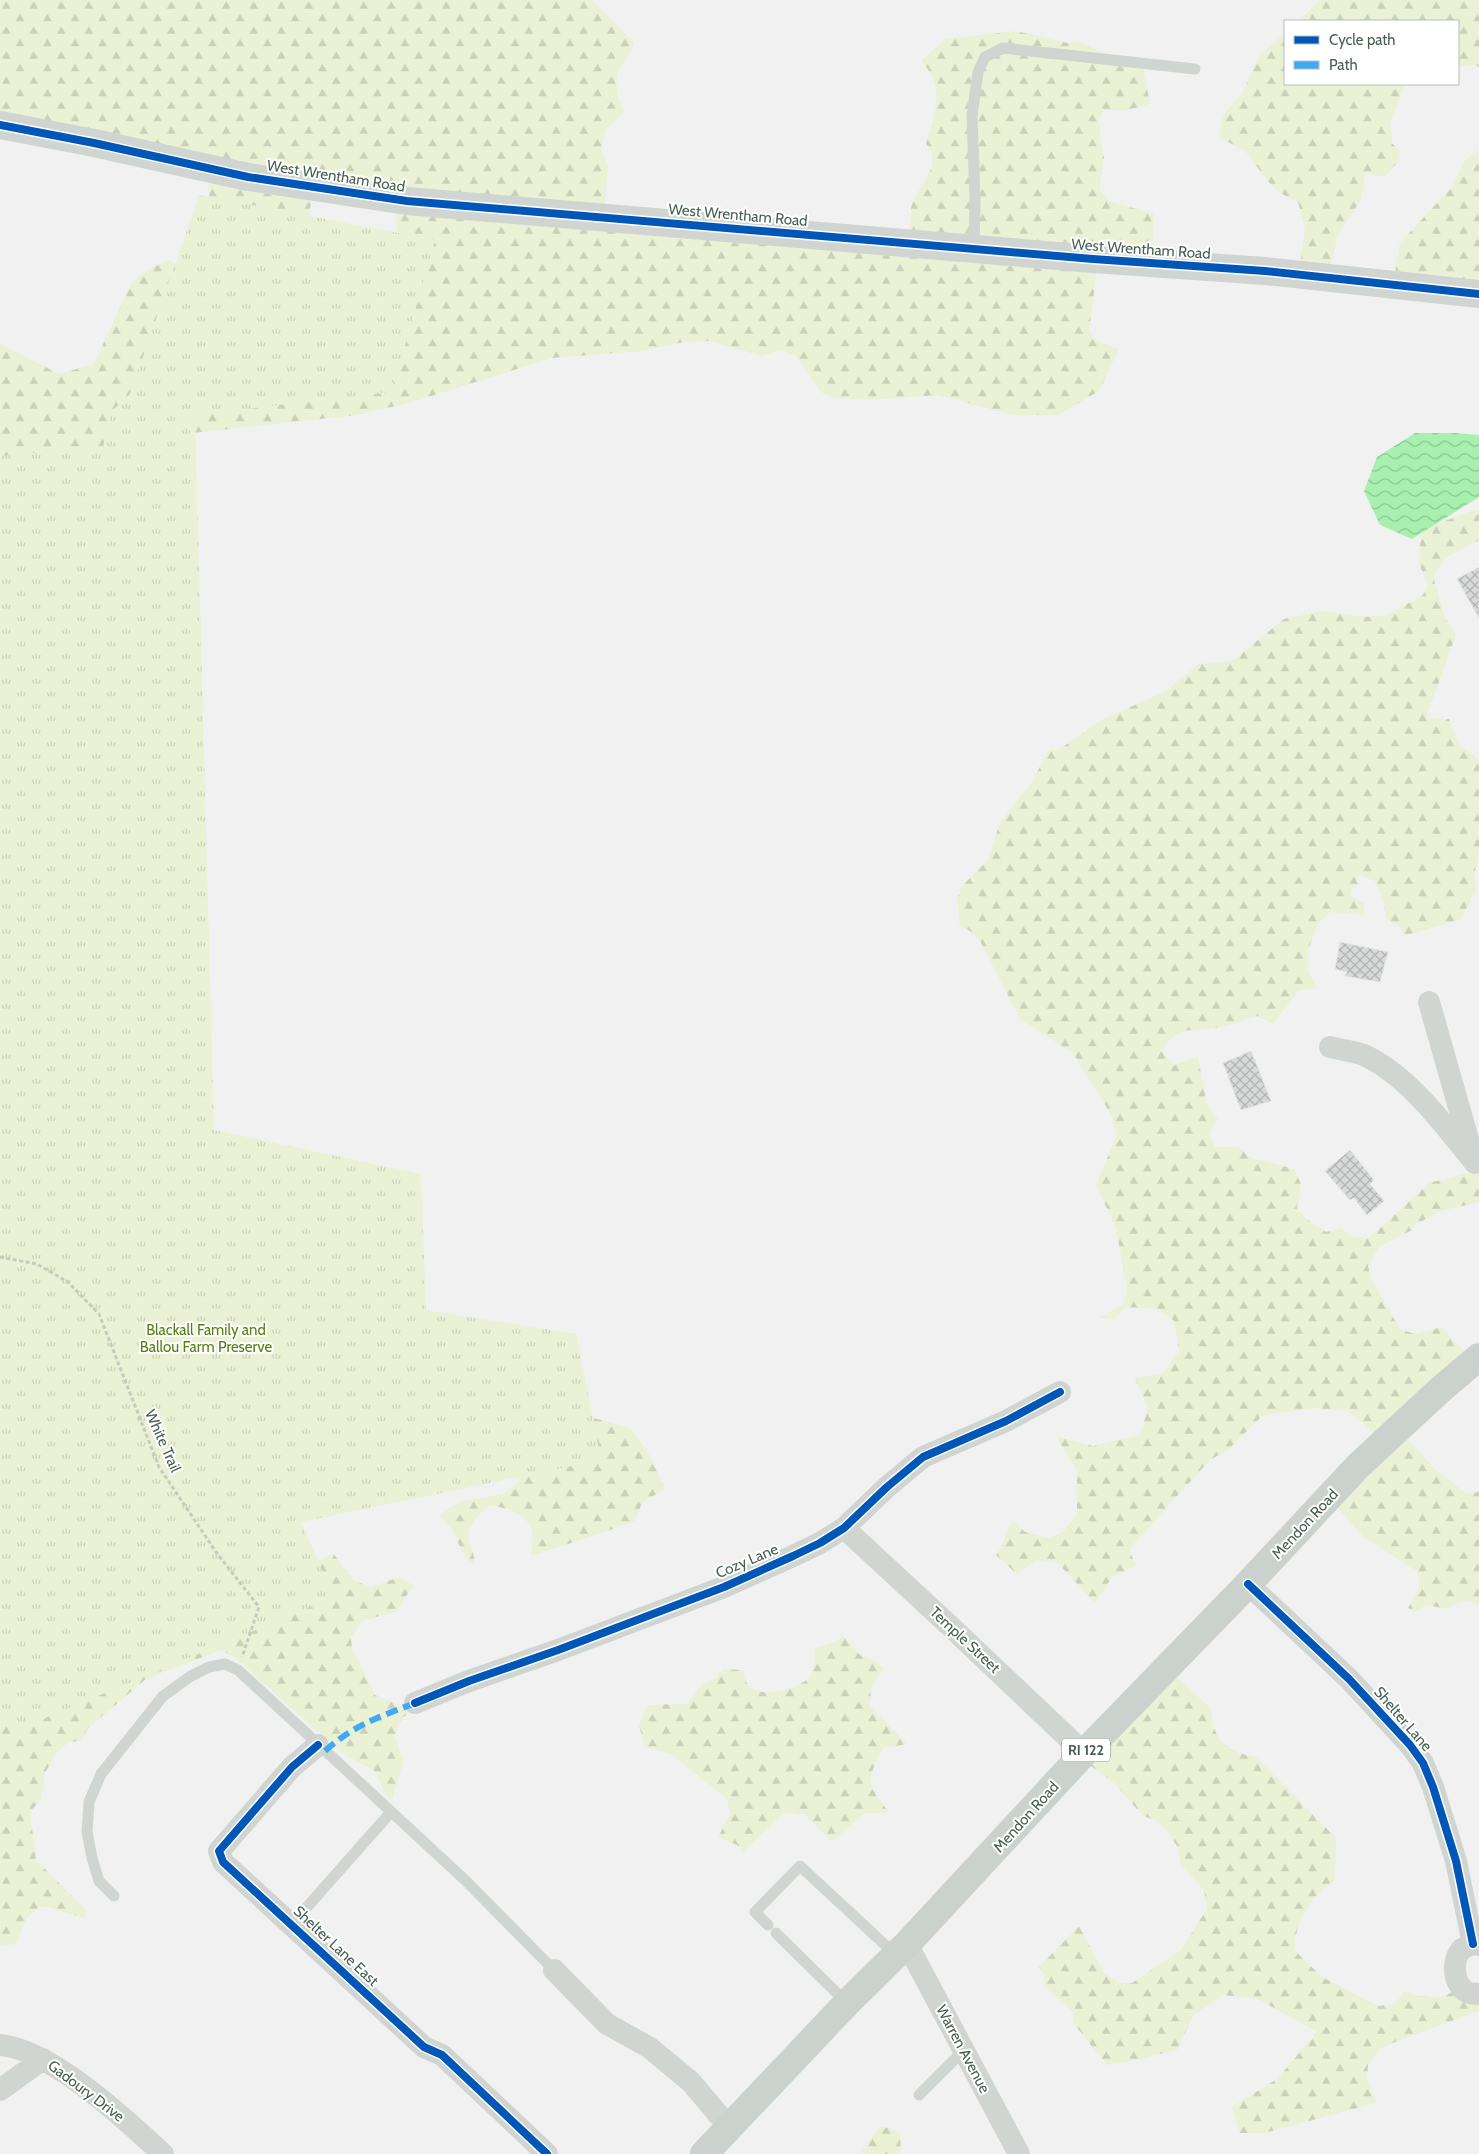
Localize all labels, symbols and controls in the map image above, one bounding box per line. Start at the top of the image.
legend [1284,20,1459,85]
text: Cycle path [1329,31,1395,49]
text: Path [1329,56,1358,74]
street label: West Wrentham Road [266,156,406,196]
street label: West Wrentham Road [668,200,808,230]
street label: West Wrentham Road [1071,235,1211,263]
park label: Blackall Family and Ballou Farm Preserve [140,1321,272,1356]
street label: White Trail [141,1407,185,1476]
street label: Mendon Road [1268,1485,1342,1563]
street label: Cozy Lane [713,1540,781,1582]
street label: Temple Street [926,1603,1004,1677]
street label: Shelter Lane [1370,1683,1436,1755]
road number: RI 122 [1062,1738,1110,1762]
street label: Mendon Road [990,1778,1062,1856]
street label: Shelter Lane East [290,1902,382,1990]
street label: Warren Avenue [932,2002,994,2096]
street label: Gadoury Drive [44,2056,128,2126]

